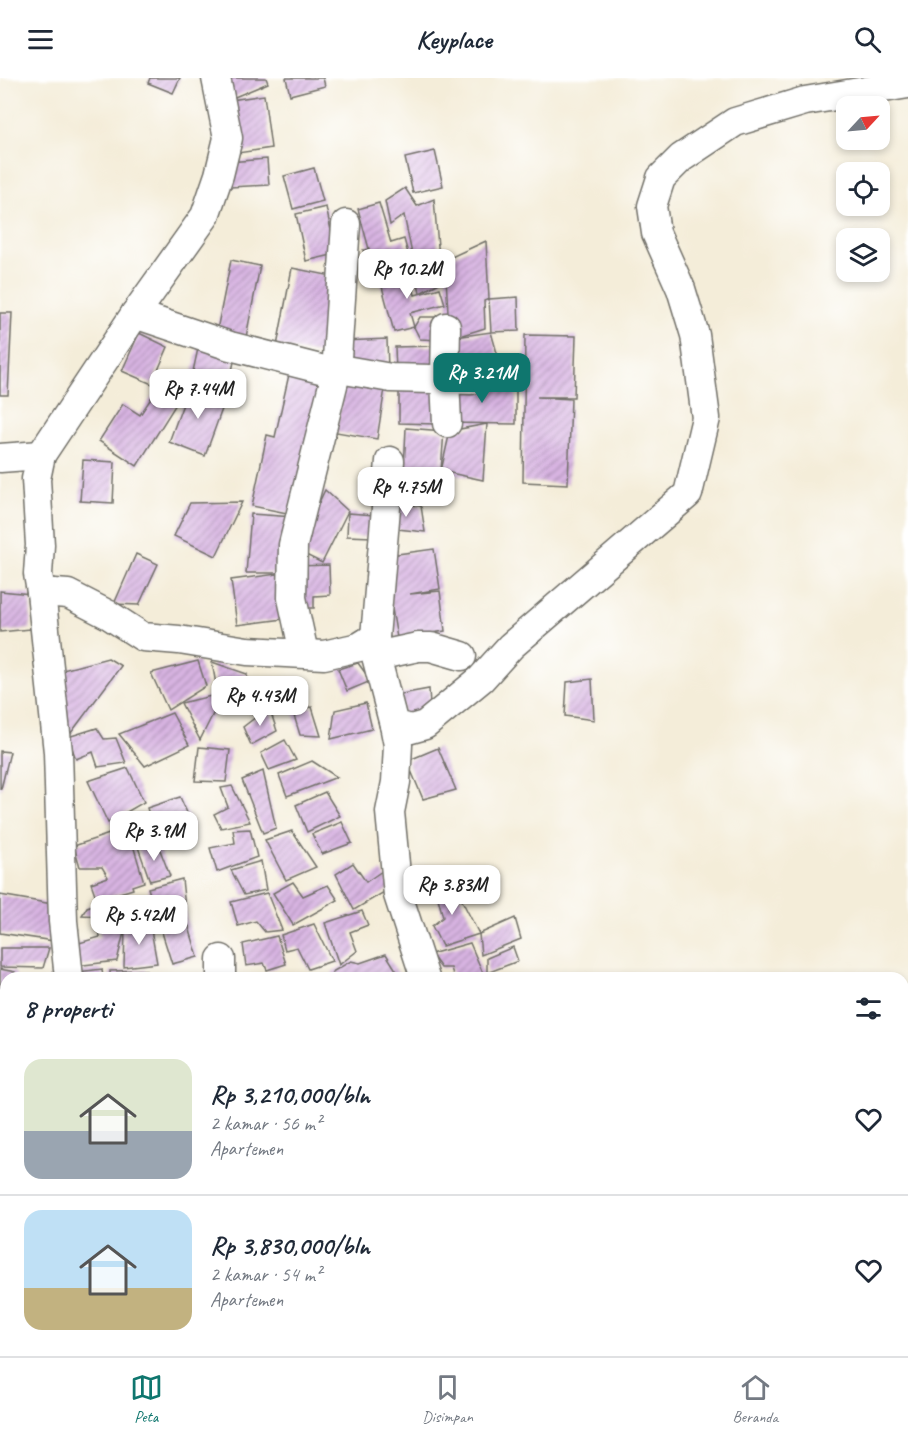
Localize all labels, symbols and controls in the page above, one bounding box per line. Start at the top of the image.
text: Keyplace [416,22,492,56]
icon: menu [24,23,57,56]
icon: search [851,23,884,56]
north arrow [836,96,890,150]
map controls [836,96,890,282]
button: locate [836,162,890,216]
button: layers [836,228,890,282]
pin: Rp 10.2M [345,249,469,300]
text: Rp 10.2M [372,256,442,281]
pin: Rp 3.21M [420,353,544,404]
text: Rp 3.21M [447,360,517,385]
pin: Rp 7.44M [136,369,260,420]
text: Rp 7.44M [163,376,233,401]
pin: Rp 4.75M [344,467,468,518]
text: Rp 4.75M [372,474,440,499]
pin: Rp 4.43M [198,676,322,727]
text: Rp 4.43M [225,683,295,708]
pin: Rp 3.9M [99,811,209,862]
text: Rp 3.9M [124,818,184,843]
pin: Rp 3.83M [390,865,514,916]
text: Rp 3.83M [417,872,487,897]
pin: Rp 5.42M [77,895,201,946]
text: Rp 5.42M [105,902,173,927]
text: 8 properti [24,992,112,1025]
icon: filters [852,992,885,1025]
text: Rp 3,210,000/bln [210,1078,370,1111]
icon: home [72,1083,144,1155]
icon: heart [852,1103,885,1136]
text: 2 kamar · 56 m² [210,1111,321,1136]
text: Apartemen [210,1136,283,1161]
text: Rp 3,830,000/bln [210,1229,370,1262]
icon: home [72,1234,144,1306]
icon: heart [852,1254,885,1287]
text: 2 kamar · 54 m² [210,1262,321,1287]
text: Apartemen [210,1287,283,1312]
tab: Peta [130,1371,163,1427]
tab: Disimpan [422,1371,473,1427]
tab: Beranda [732,1371,778,1427]

